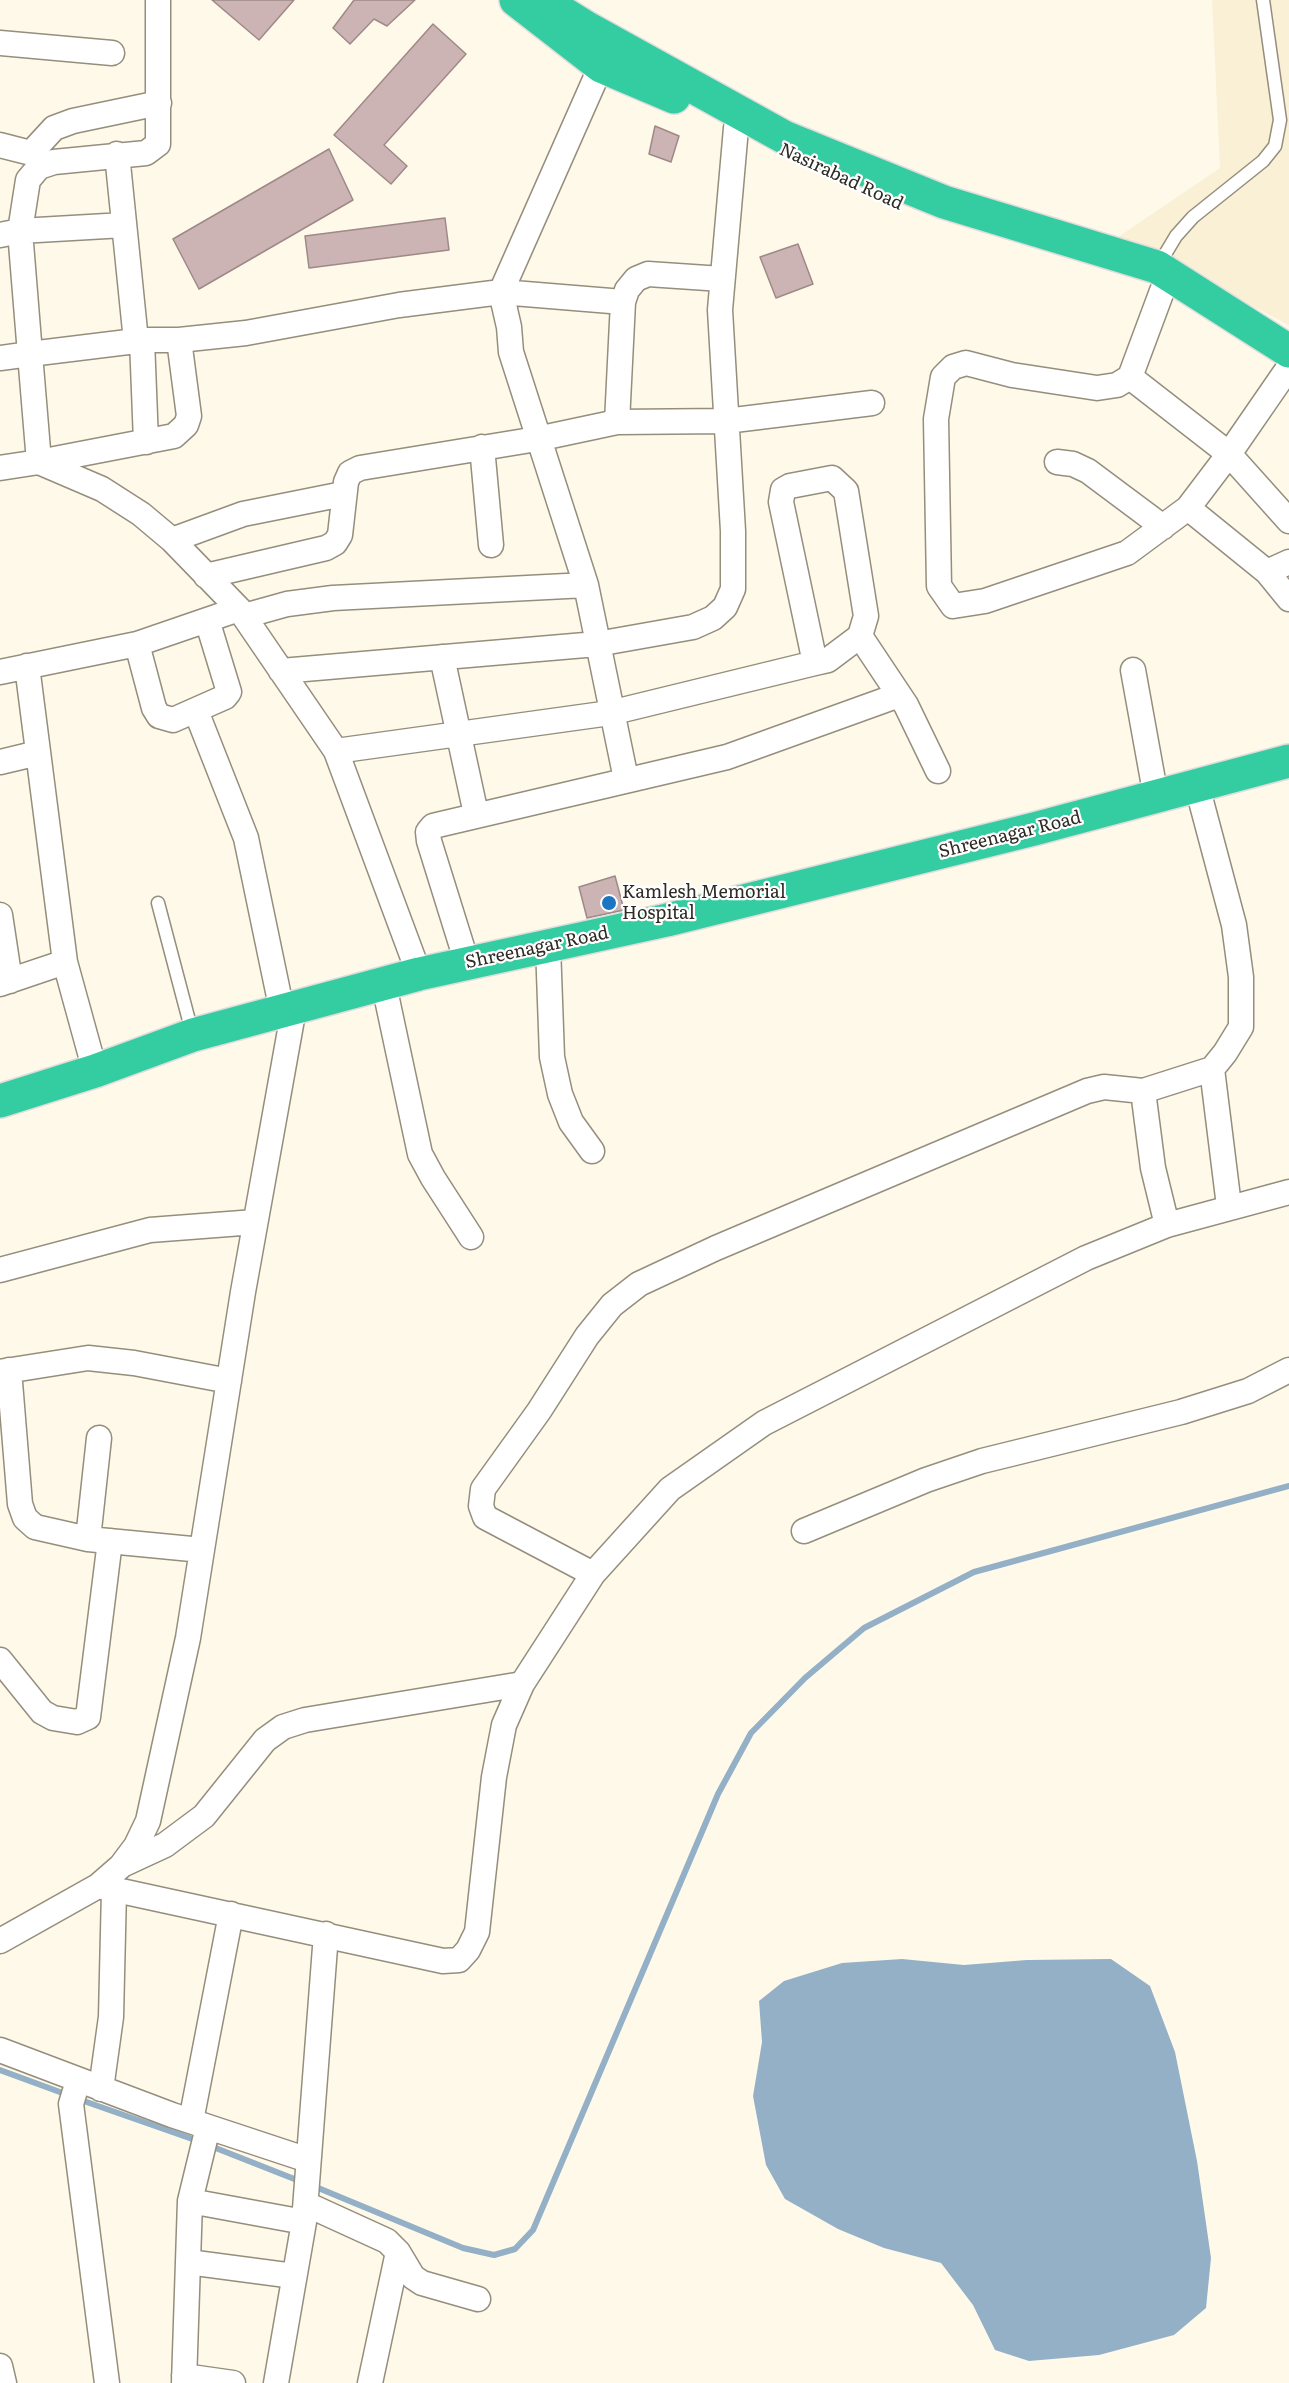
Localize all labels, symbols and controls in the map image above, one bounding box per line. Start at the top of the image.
street label: Nasirabad Road [776,139,906,215]
street label: Shreenagar Road [936,807,1084,863]
place label: Kamlesh Memorial Hospital [622,882,786,924]
marker: Kamlesh Memorial Hospital [600,894,618,912]
street label: Shreenagar Road [463,922,611,974]

